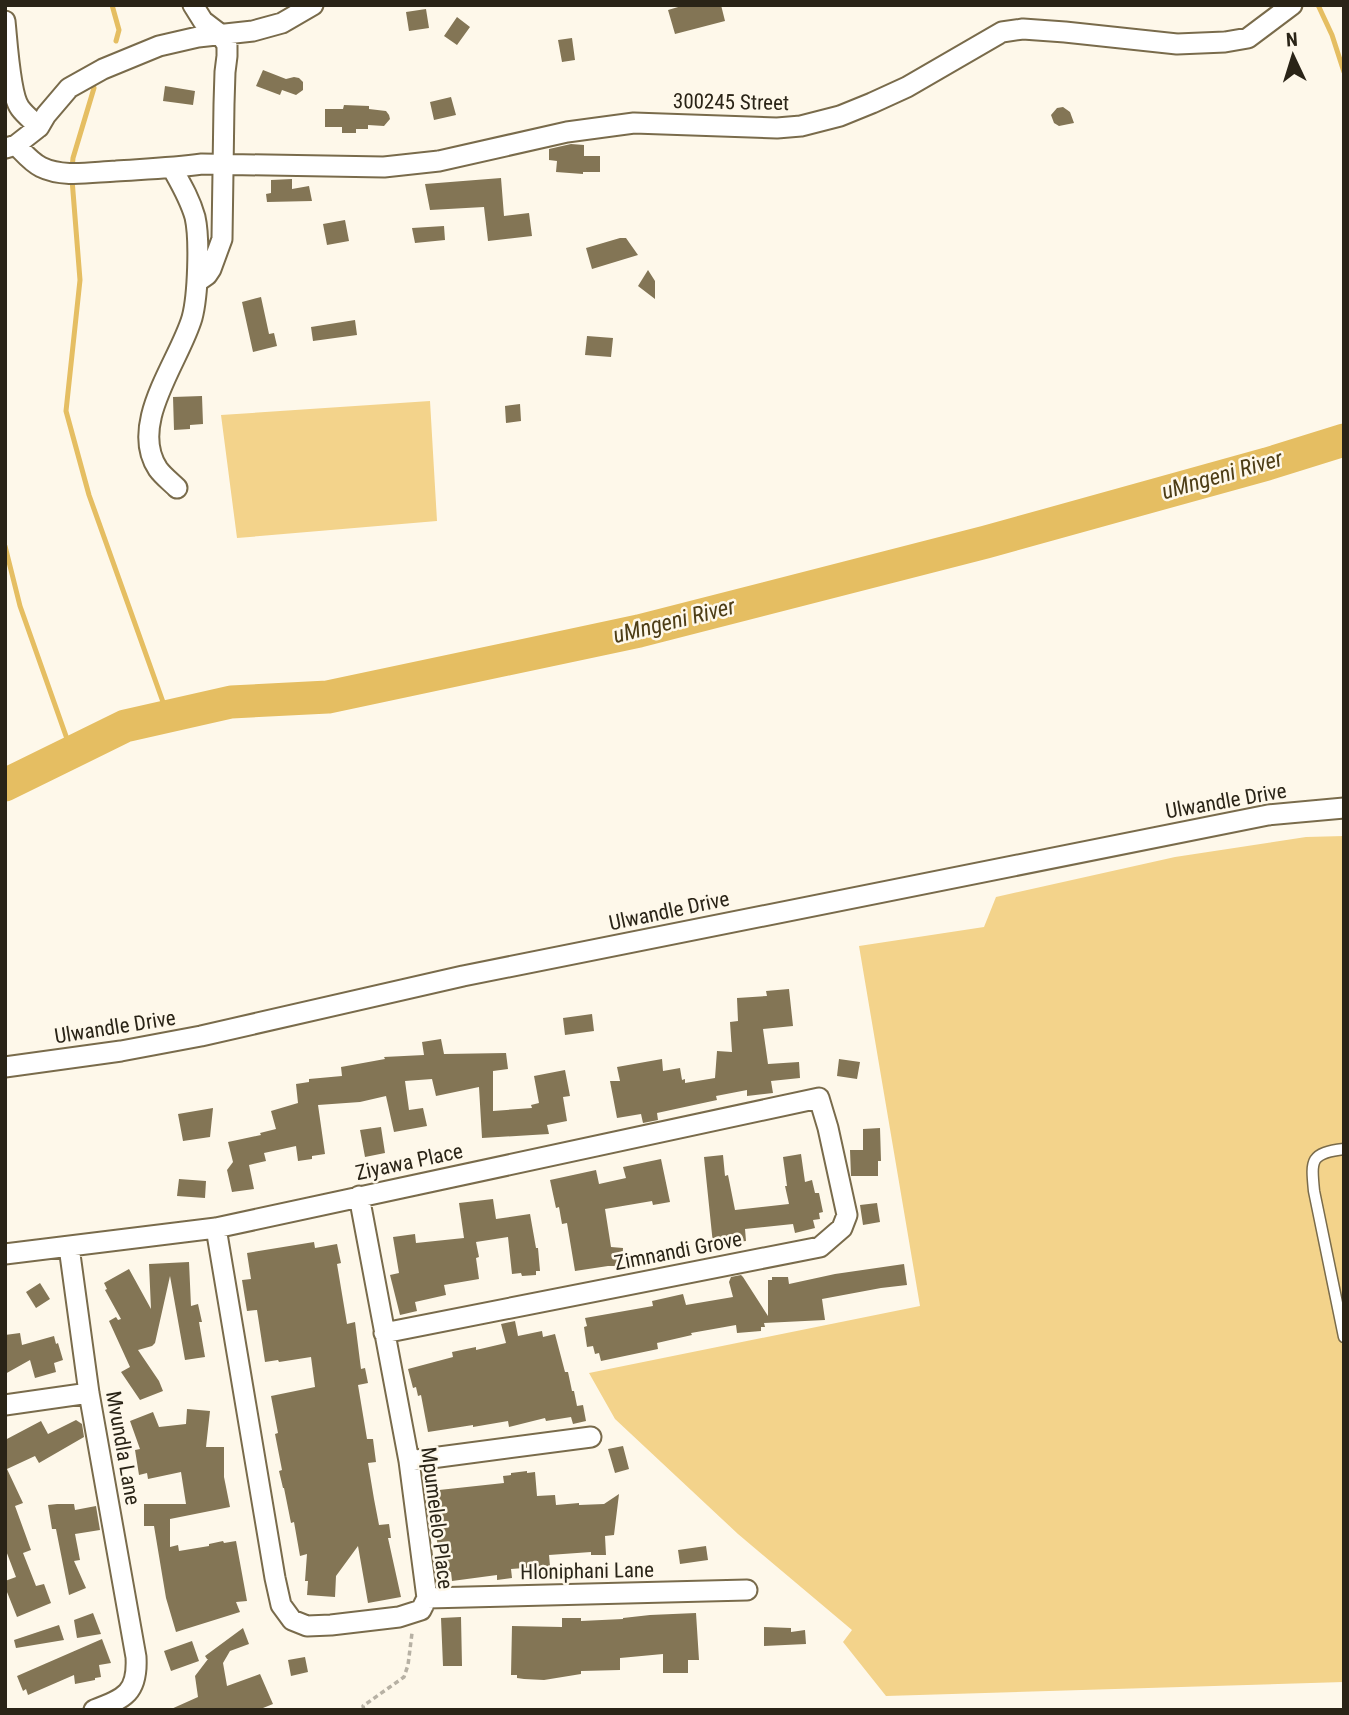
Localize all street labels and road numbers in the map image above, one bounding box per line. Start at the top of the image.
street label: 300245 Street [673,89,789,115]
street label: Ulwandle Drive [1164,779,1288,823]
street label: Ulwandle Drive [607,887,731,935]
street label: Ulwandle Drive [53,1006,177,1048]
street label: Ziyawa Place [353,1139,465,1185]
street label: Zimnandi Grove [612,1227,744,1275]
street label: Mvundla Lane [101,1389,145,1507]
street label: Mpumelelo Place [416,1446,458,1591]
street label: Hloniphani Lane [520,1558,654,1584]

